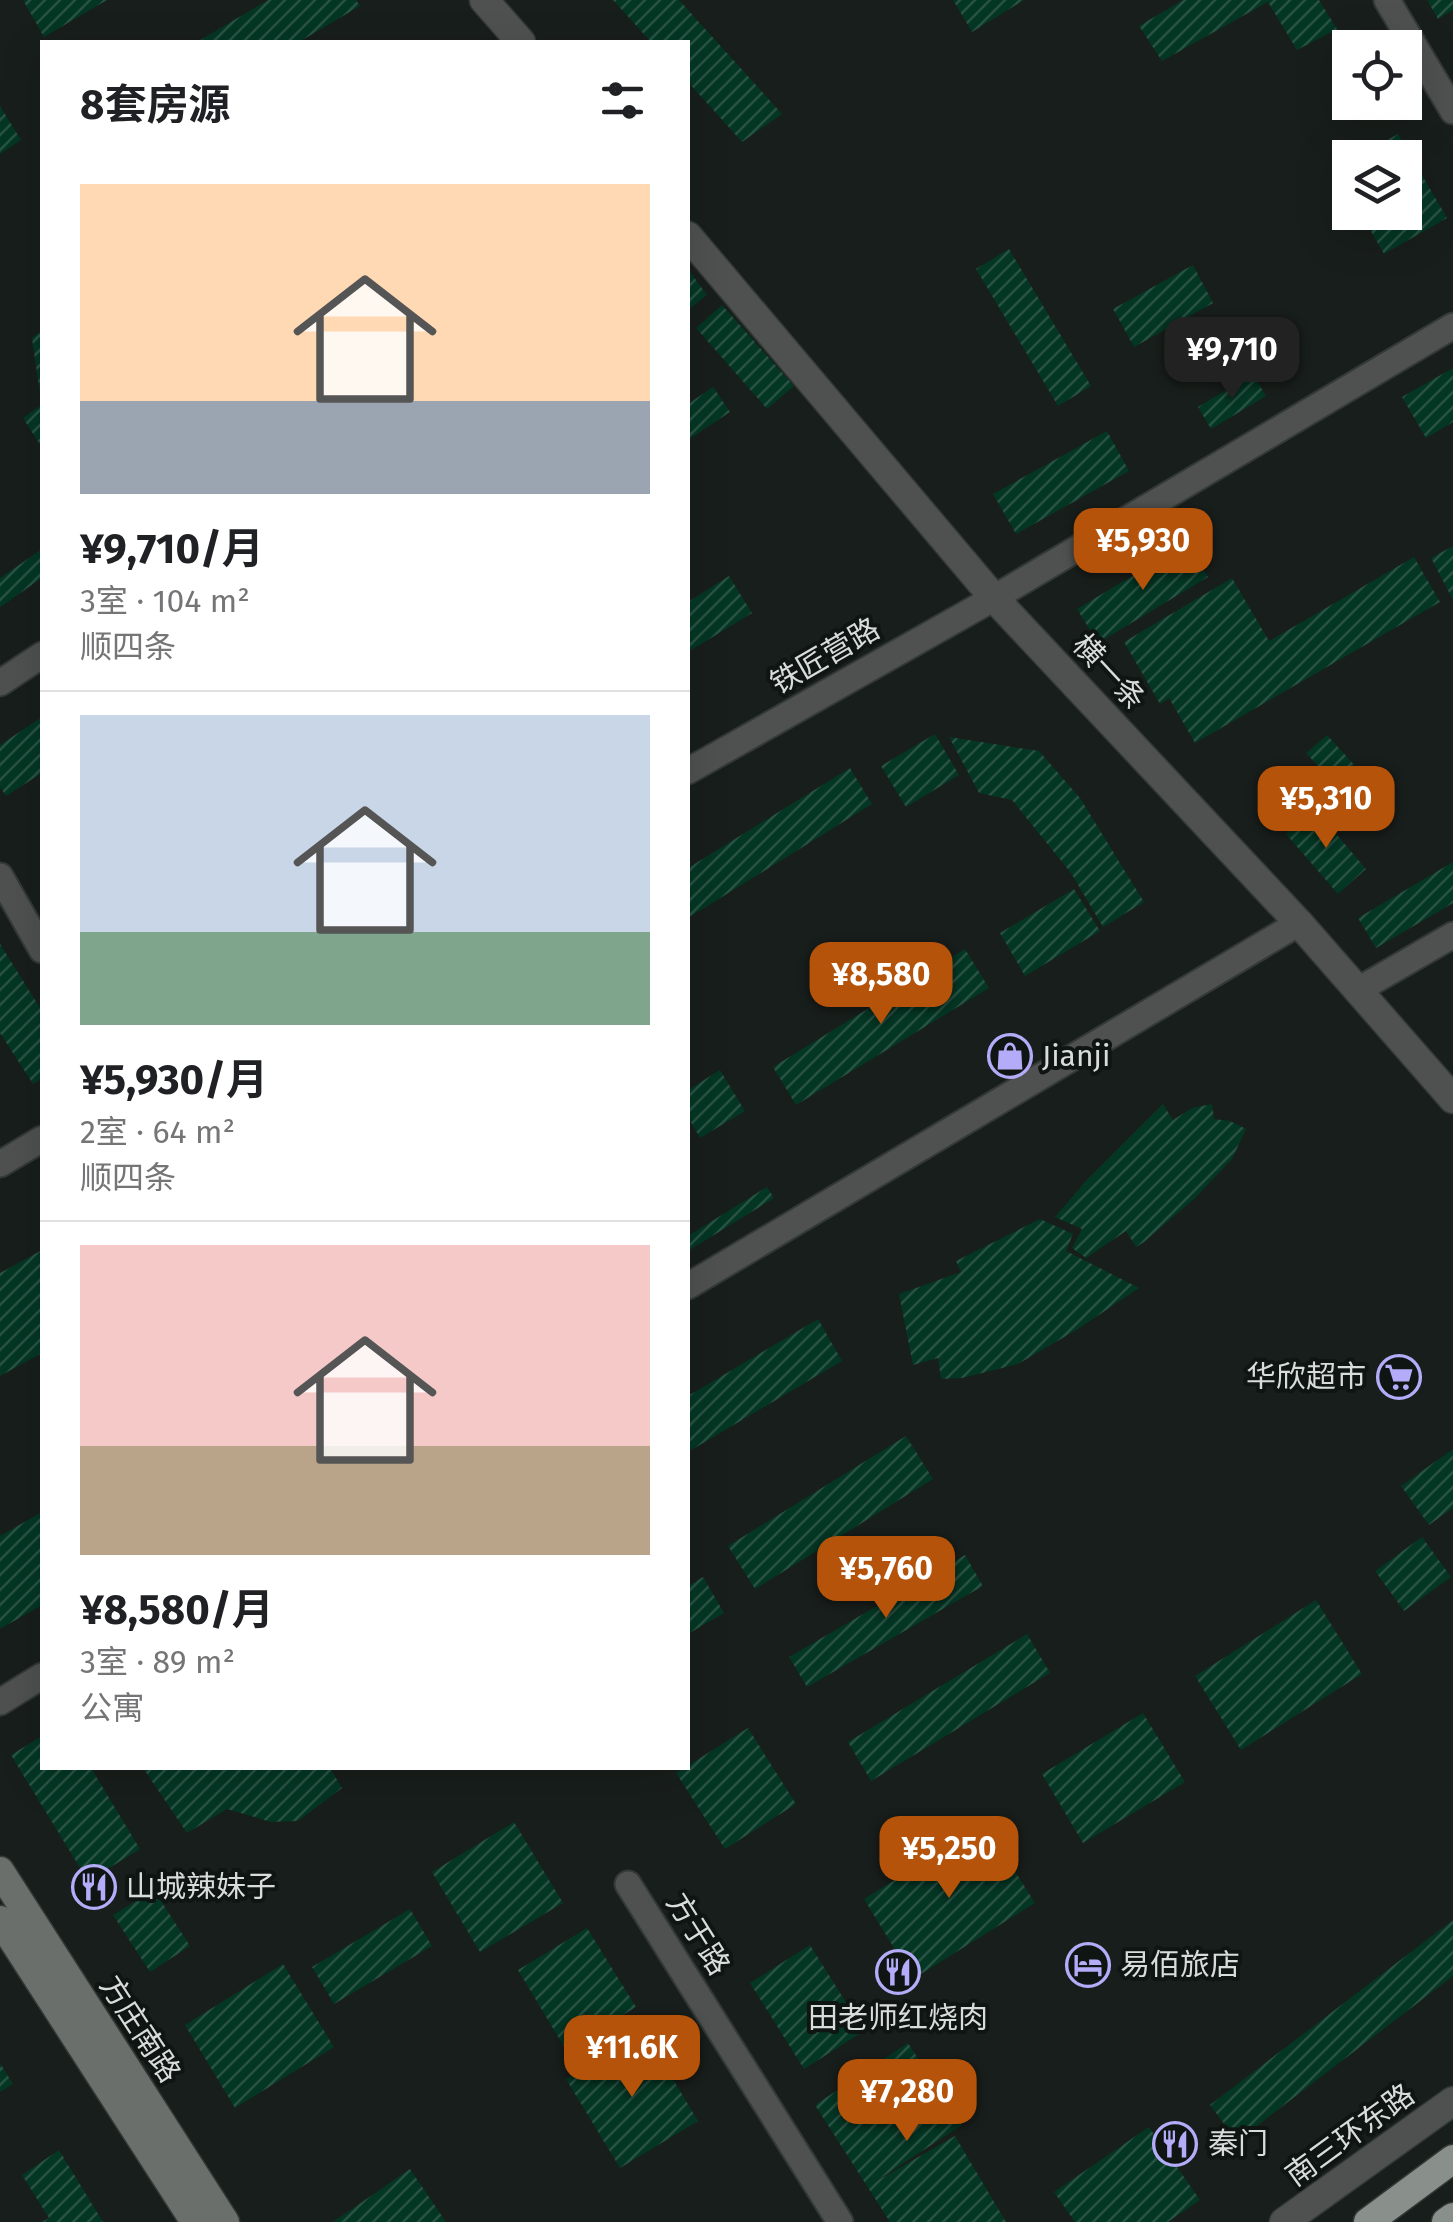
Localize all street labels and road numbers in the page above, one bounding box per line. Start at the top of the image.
street label: 铁匠营路 [764,610,886,702]
street label: 横一条 [1065,627,1153,717]
street label: 方于路 [659,1886,737,1982]
street label: 方庄南路 [92,1969,188,2089]
street label: 南三环东路 [1279,2076,1421,2194]

